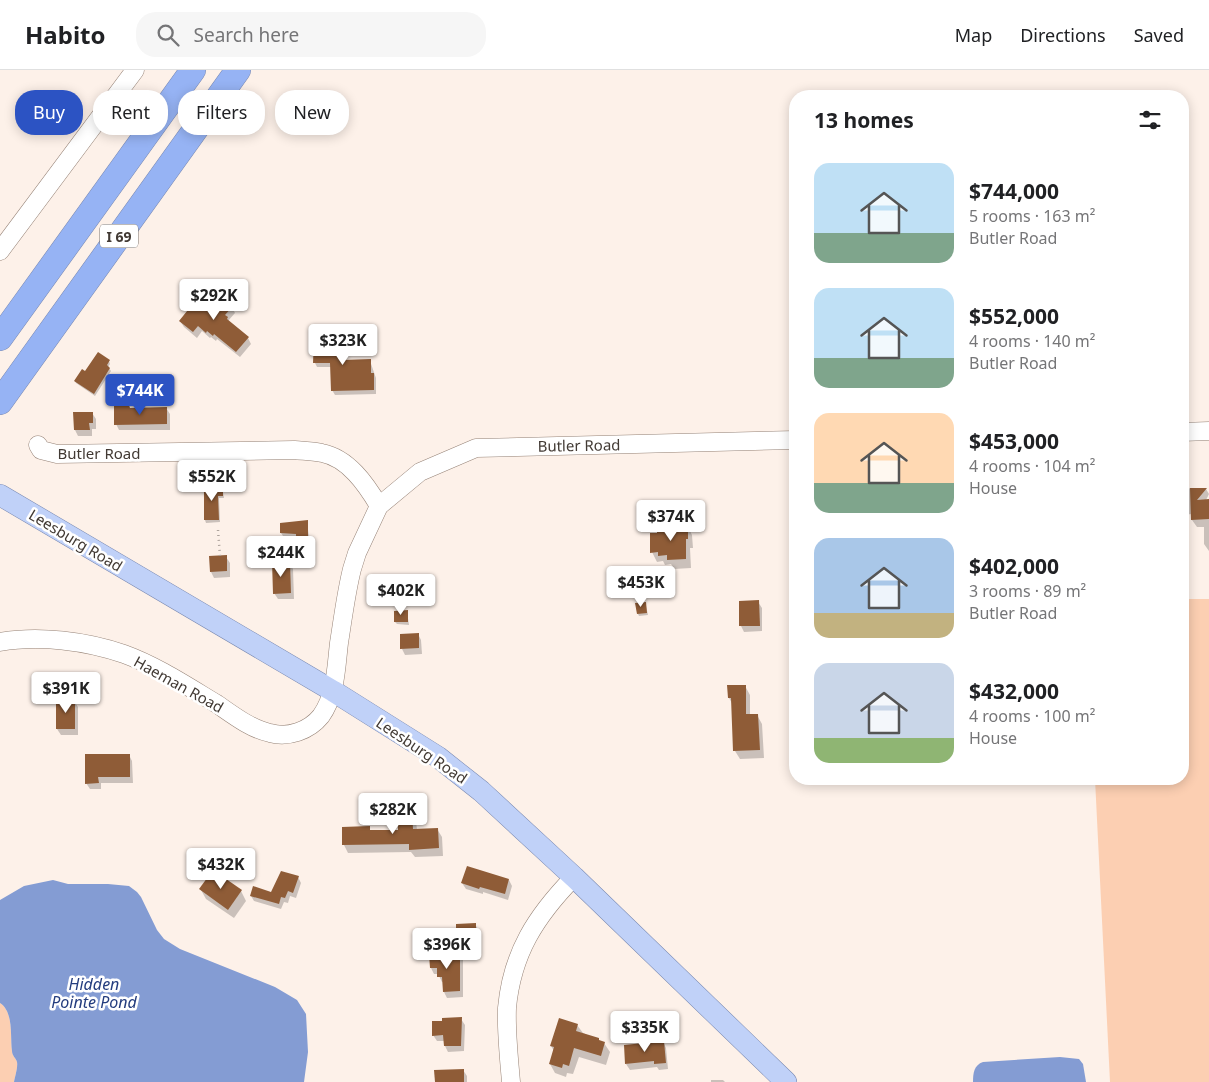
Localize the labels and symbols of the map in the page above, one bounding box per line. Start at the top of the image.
road number: I 69 [100,224,138,248]
pin: $292K [179,278,249,321]
pin: $323K [308,324,378,366]
pin: $744K [105,374,175,416]
street label: Butler Road [537,434,621,456]
street label: Butler Road [58,443,140,463]
pin: $552K [177,460,247,502]
pin: $374K [636,500,706,542]
street label: Leesburg Road [26,504,126,576]
pin: $244K [246,536,316,578]
pin: $453K [606,566,676,608]
pin: $402K [366,574,436,616]
street label: Haeman Road [131,651,227,717]
pin: $391K [31,672,101,714]
street label: Leesburg Road [373,712,471,788]
pin: $282K [358,792,428,835]
pin: $432K [186,848,256,890]
pin: $396K [412,928,482,970]
water label: Hidden Pointe Pond [51,973,137,1013]
pin: $335K [610,1010,680,1053]

